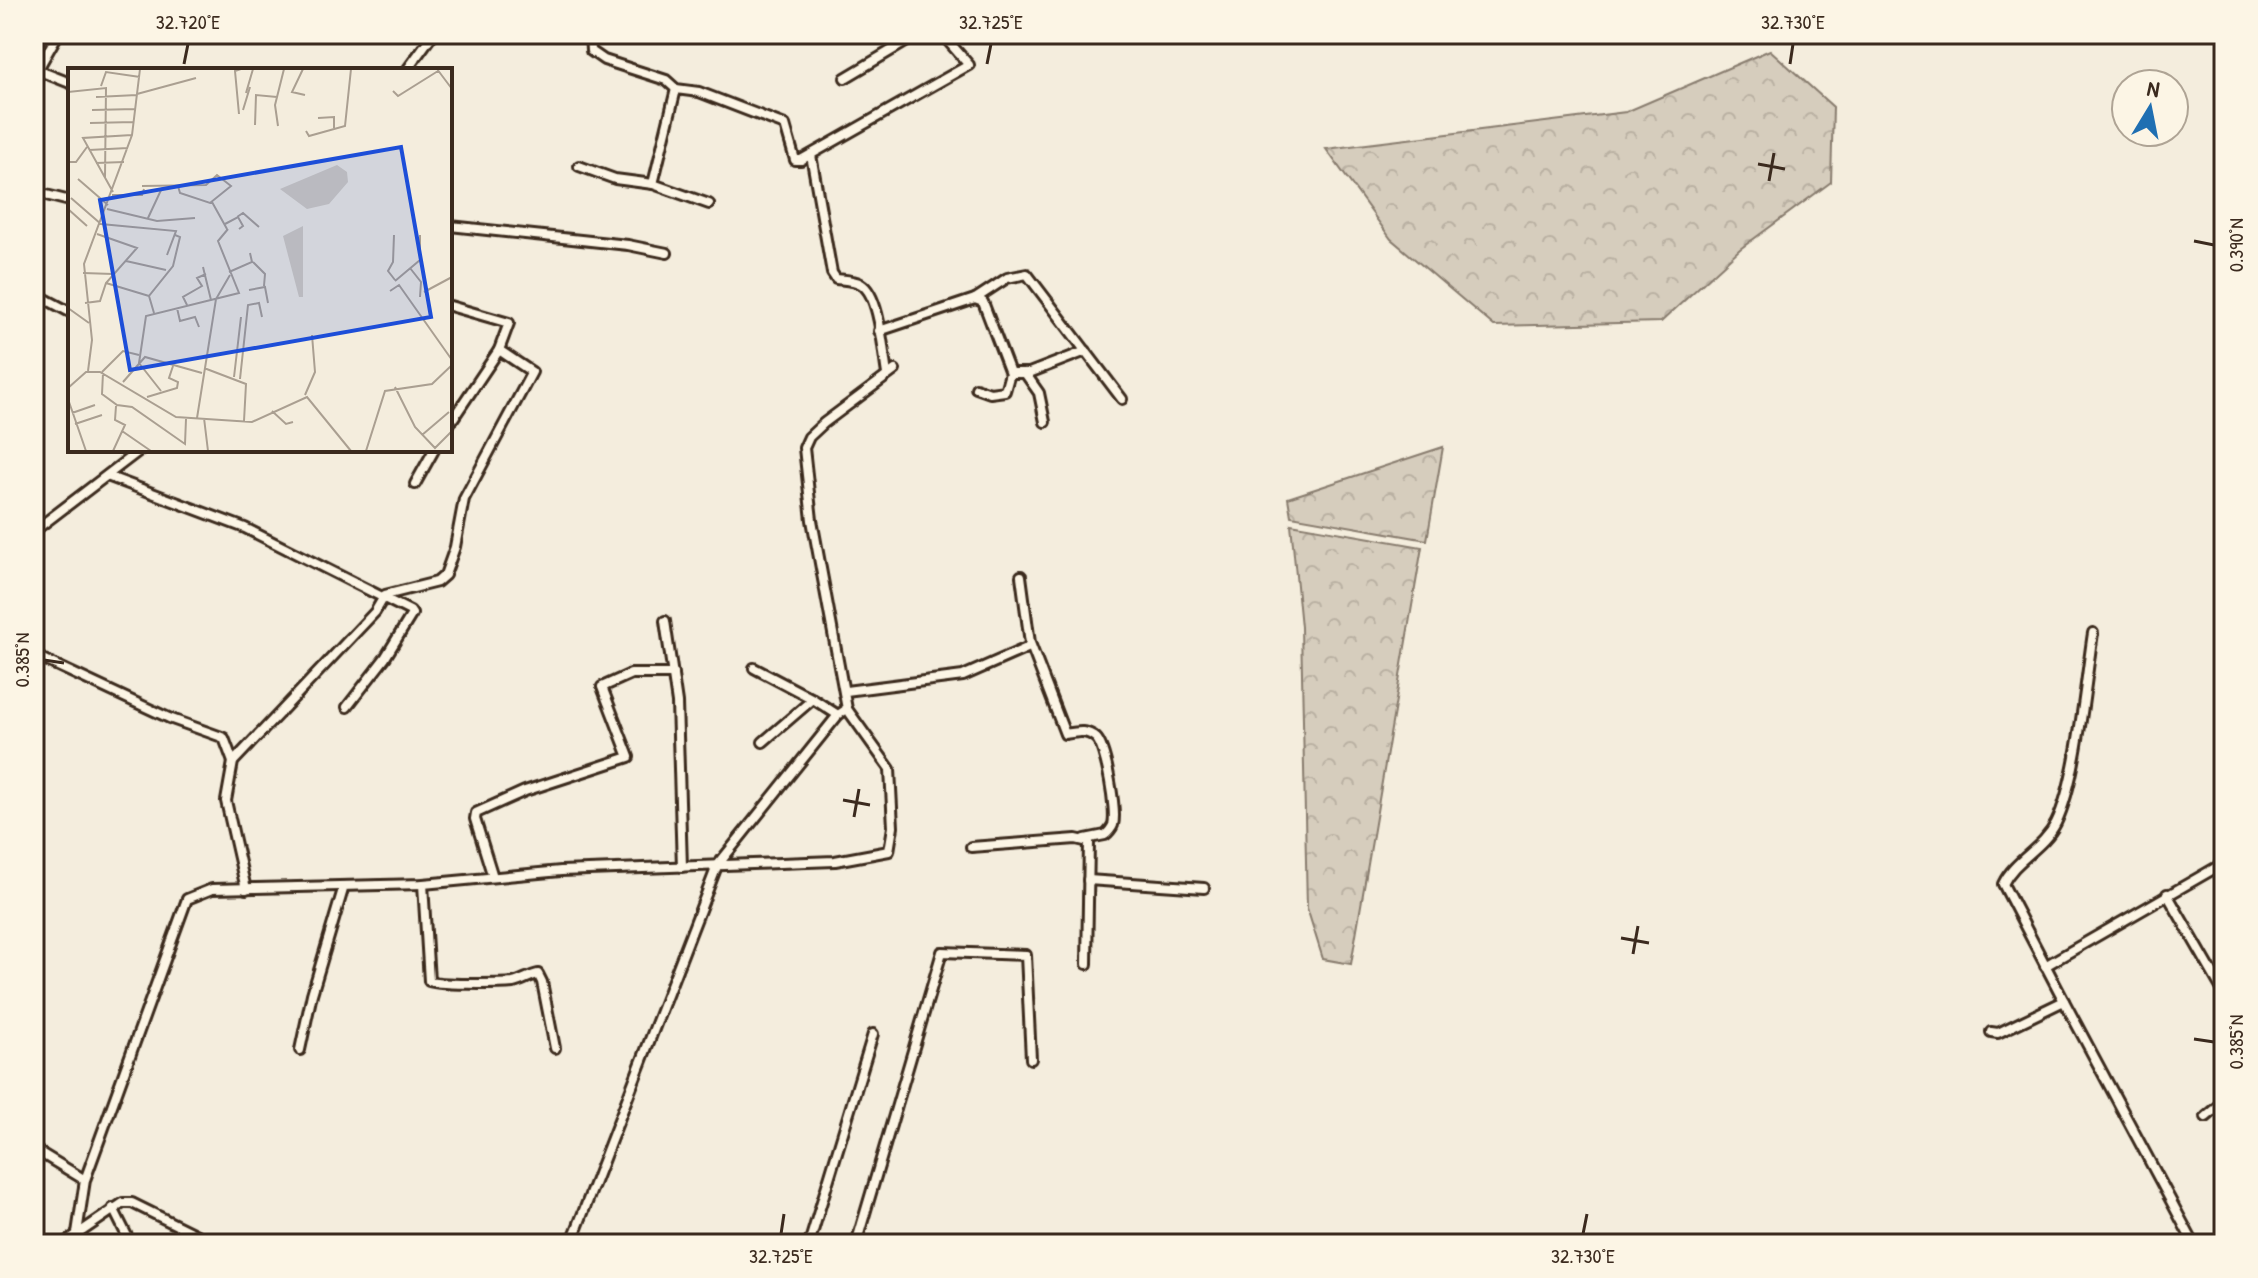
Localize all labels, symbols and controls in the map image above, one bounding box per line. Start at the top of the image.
text: 32.720°E [156,8,220,35]
text: 32.725°E [959,8,1023,35]
text: 32.730°E [1761,8,1825,35]
inset map [68,68,452,452]
north arrow [2110,68,2190,148]
text: N [2145,73,2162,104]
text: 0.390°N [2222,218,2249,272]
text: 0.385°N [8,633,35,687]
text: 0.385°N [2222,1015,2249,1069]
text: 32.725°E [749,1242,813,1269]
text: 32.730°E [1551,1242,1615,1269]

